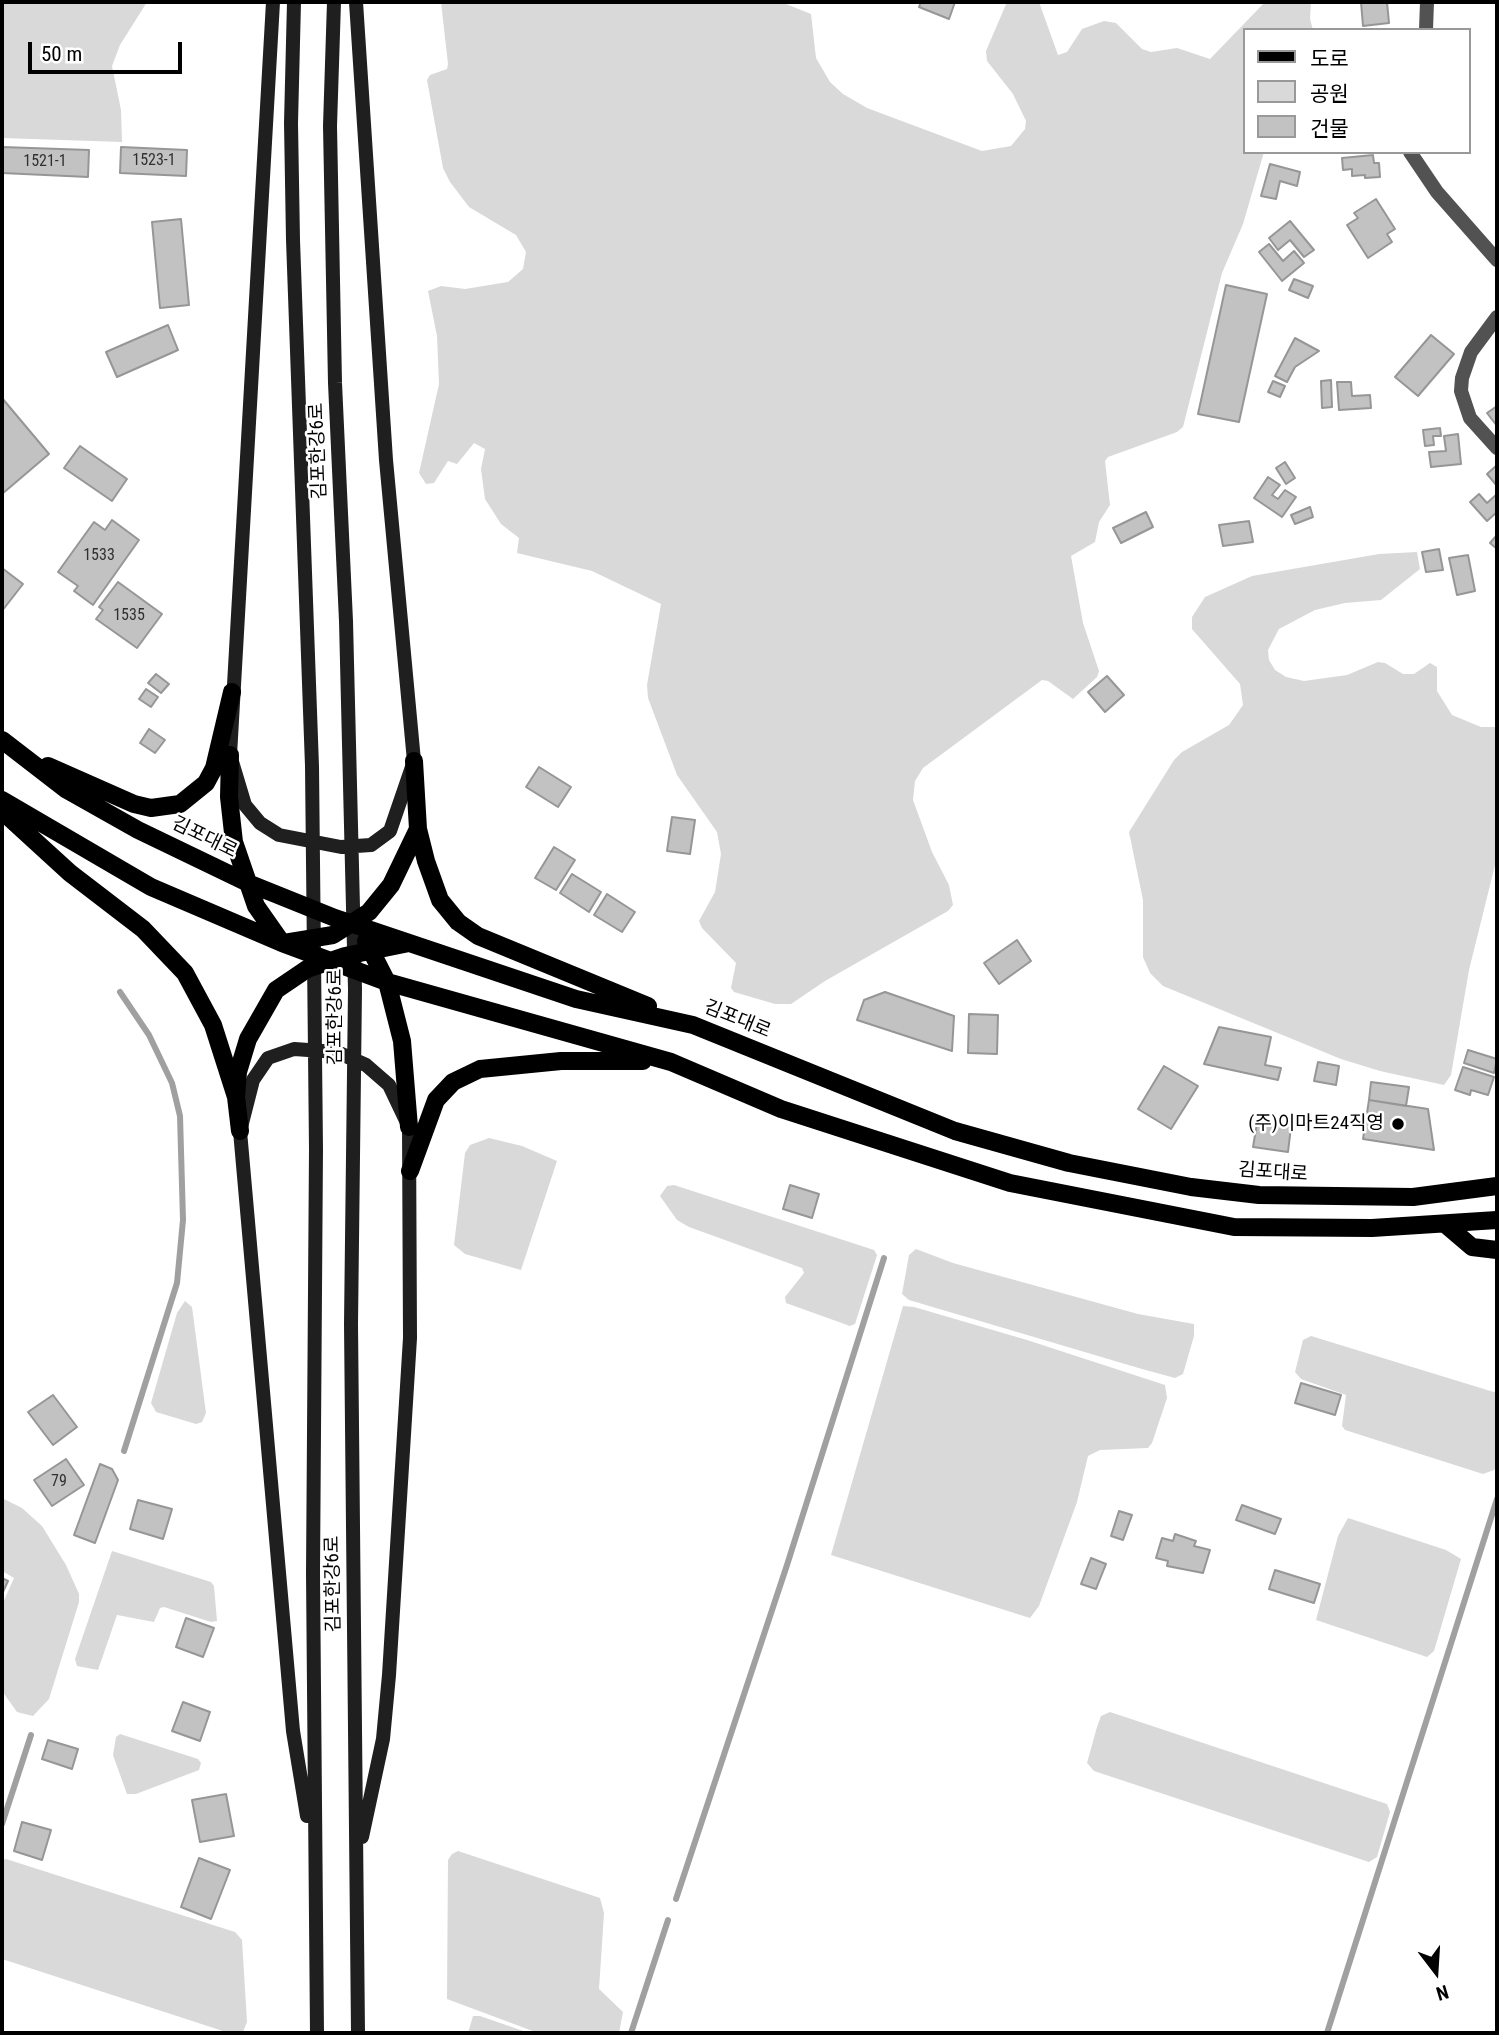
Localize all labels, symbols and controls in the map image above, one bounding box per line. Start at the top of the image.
scale bar [32,28,186,72]
legend [1244,28,1471,154]
text: 50 m [41,42,82,66]
text: 도로 [1310,47,1349,71]
text: 공원 [1310,82,1349,106]
text: 건물 [1310,117,1349,141]
house number: 1523-1 [132,151,176,171]
house number: 1521-1 [23,152,67,172]
street label: 김포한강6로 [306,402,332,500]
house number: 1533 [83,546,115,566]
house number: 1535 [113,606,145,626]
street label: 김포대로 [168,812,240,864]
street label: 김포한강6로 [325,969,347,1065]
street label: 김포대로 [700,996,774,1044]
place label: (주)이마트24직영 [1248,1113,1384,1135]
marker: (주)이마트24직영 [1390,1116,1406,1132]
street label: 김포대로 [1237,1159,1309,1187]
house number: 79 [51,1472,67,1492]
street label: 김포한강6로 [322,1535,346,1633]
north arrow [1401,1937,1471,2007]
text: N [1433,1980,1451,2005]

